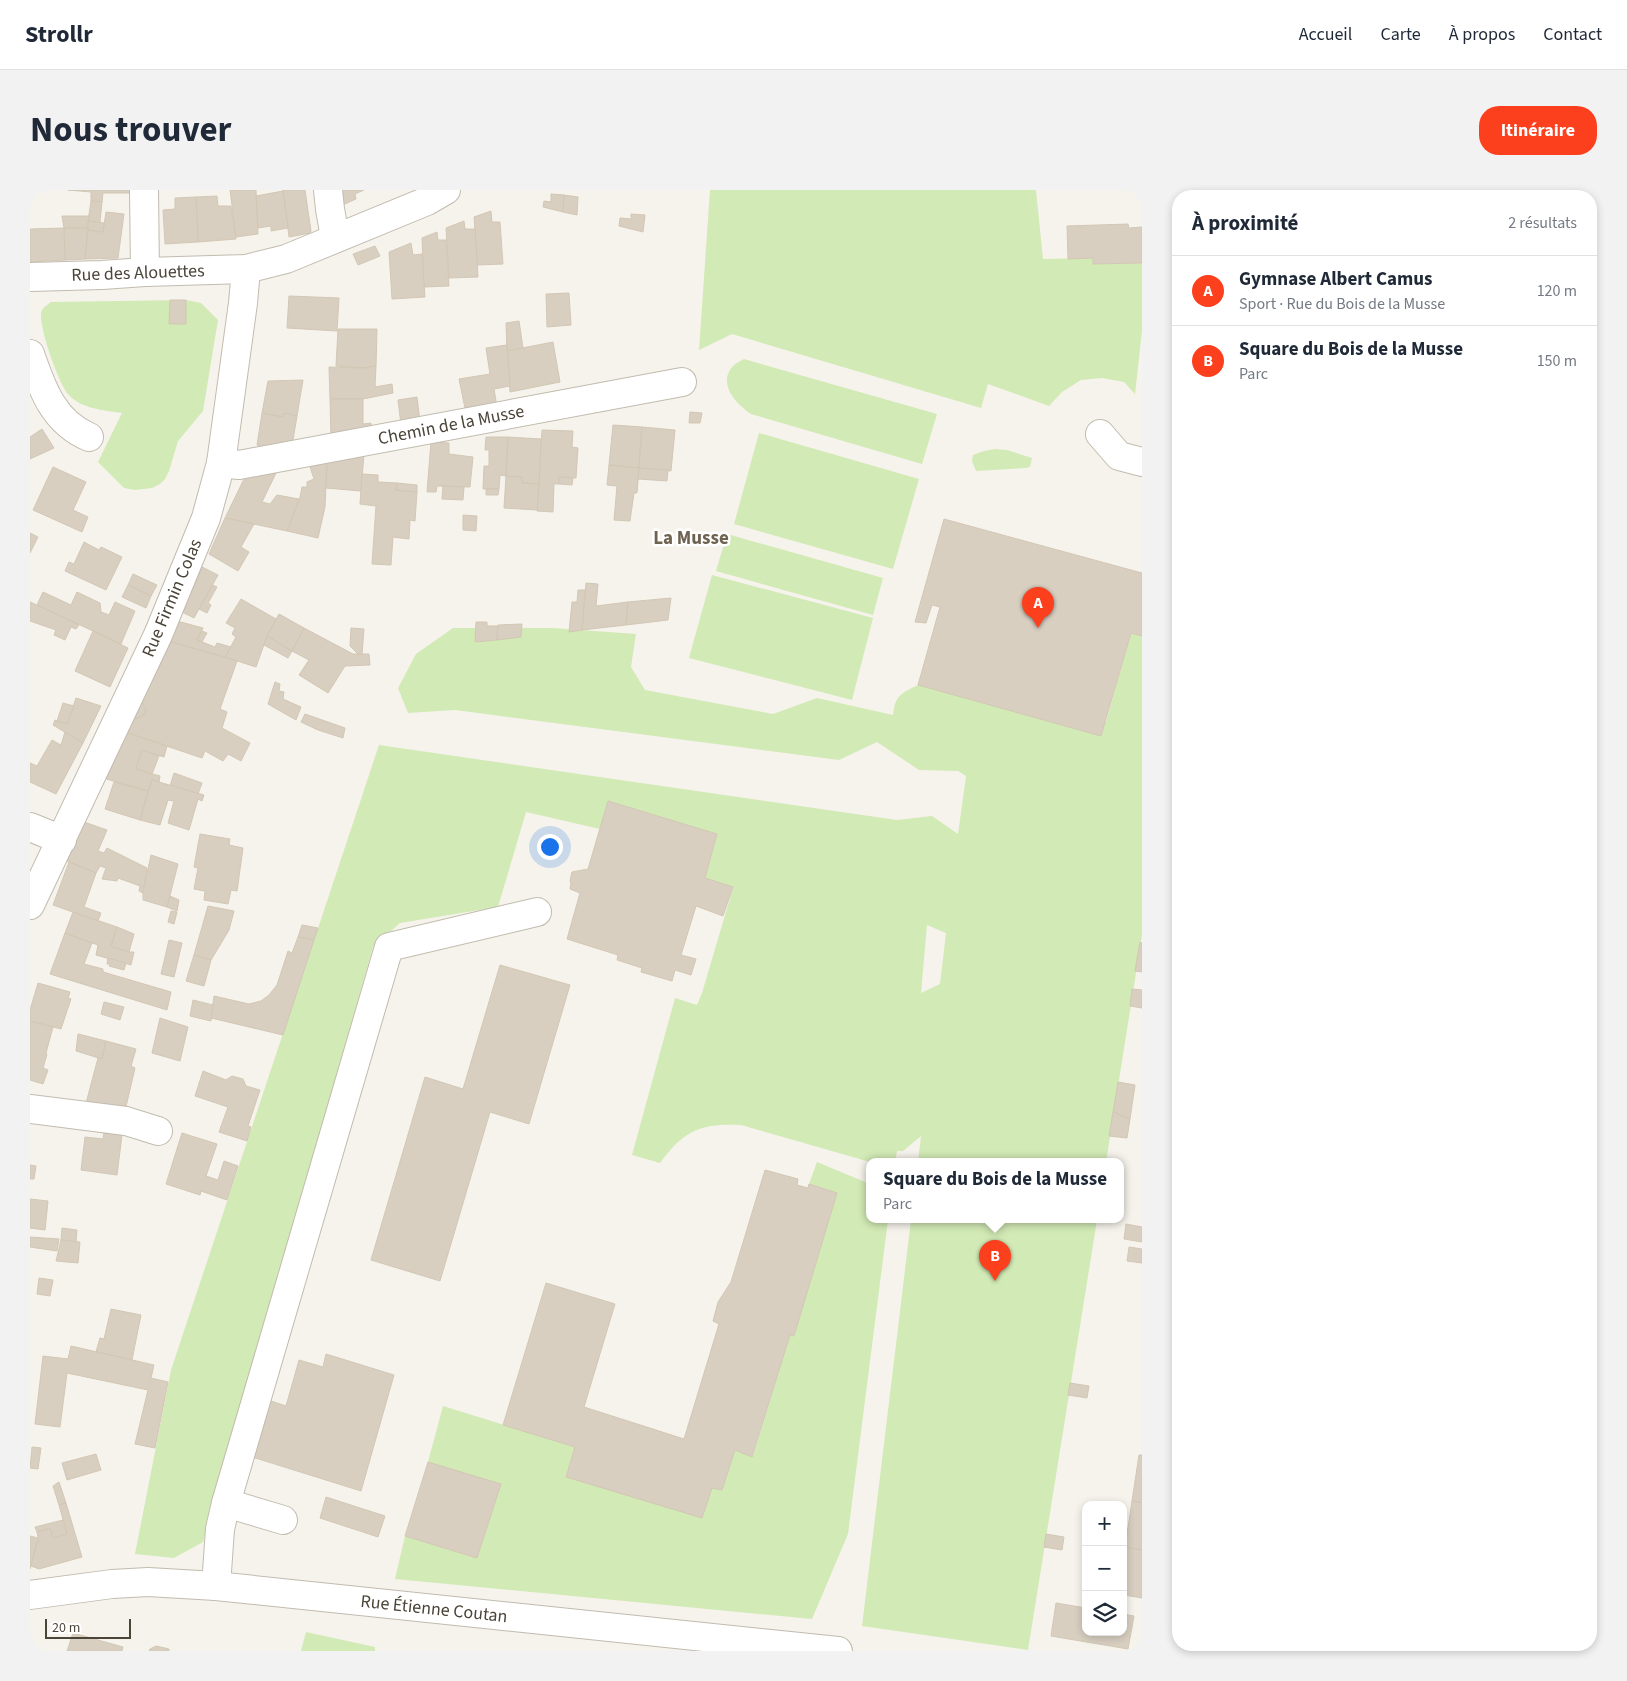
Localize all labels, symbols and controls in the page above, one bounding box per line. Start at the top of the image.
text: Strollr [25,17,93,52]
text: Accueil [1299,22,1352,47]
text: Carte [1380,22,1421,47]
text: À propos [1449,22,1515,47]
text: Contact [1543,22,1602,47]
text: Nous trouver [30,105,231,155]
button: Itinéraire [1479,106,1597,155]
text: À proximité [1192,208,1298,238]
text: 2 résultats [1508,212,1577,234]
street label: Rue des Alouettes [71,258,205,288]
text: Gymnase Albert Camus [1239,266,1433,293]
text: A [1203,280,1213,302]
text: 120 m [1537,280,1577,302]
text: Sport · Rue du Bois de la Musse [1239,293,1445,315]
text: Square du Bois de la Musse [1239,336,1463,363]
text: B [1203,350,1213,372]
text: 150 m [1537,350,1577,372]
text: Parc [1239,363,1268,385]
street label: Chemin de la Musse [376,399,526,451]
district label: La Musse [653,525,729,552]
street label: Rue Firmin Colas [136,535,208,661]
pin: A [1022,587,1054,628]
your location [537,834,563,860]
popup [866,1158,1124,1223]
text: Square du Bois de la Musse [883,1166,1107,1193]
text: Parc [883,1193,912,1215]
pin: B [979,1240,1011,1281]
map controls [1082,1501,1127,1636]
button: + [1082,1501,1127,1546]
button: − [1082,1546,1127,1591]
street label: Rue Étienne Coutan [359,1589,509,1629]
button: layers [1082,1591,1127,1636]
scale bar [45,1616,131,1639]
text: 20 m [52,1618,80,1638]

